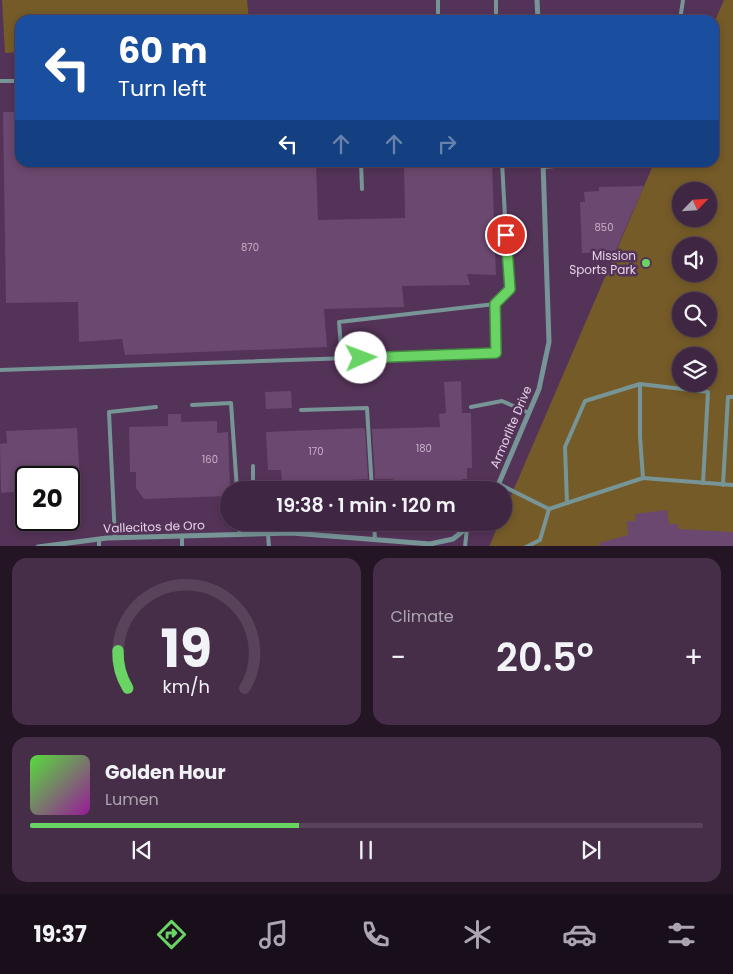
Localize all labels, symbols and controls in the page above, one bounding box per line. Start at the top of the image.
text: 60 m [118,26,208,75]
icon: left [35,35,100,100]
text: Turn left [118,73,206,104]
icon: left [274,130,302,158]
icon: ahead [327,130,355,158]
icon: ahead [380,130,408,158]
icon: right [433,130,461,158]
north arrow [672,182,718,228]
map controls [672,182,717,392]
pin [485,214,527,256]
house number: 850 [595,220,613,235]
icon: arrive [492,221,520,249]
button: sound [672,237,717,282]
house number: 870 [241,240,259,255]
place label: Mission Sports Park [569,247,637,278]
marker: Mission Sports Park [640,257,652,269]
button: search [672,292,717,337]
position arrow [334,331,386,383]
button: layers [672,347,717,392]
street label: Armorlite Drive [486,383,536,471]
house number: 180 [416,441,432,456]
house number: 170 [309,444,323,459]
house number: 160 [202,452,218,467]
speed limit sign: 20 [15,466,80,531]
text: 19:38 · 1 min · 120 m [276,492,456,519]
street label: Vallecitos de Oro [103,516,205,537]
text: Climate [391,605,454,628]
text: 19 [160,612,212,685]
text: 20.5° [496,631,594,684]
text: − [391,638,406,677]
text: + [684,638,703,677]
text: km/h [162,674,210,699]
text: Golden Hour [105,759,226,786]
text: Lumen [105,788,159,811]
icon: previous [128,836,156,864]
icon: pause [352,836,380,864]
icon: next [577,836,605,864]
icon: directions [154,917,189,952]
icon: music [256,917,291,952]
icon: phone [358,917,393,952]
icon: climate [460,917,495,952]
icon: car [562,917,597,952]
icon: filters [664,917,699,952]
text: 19:37 [34,919,87,950]

